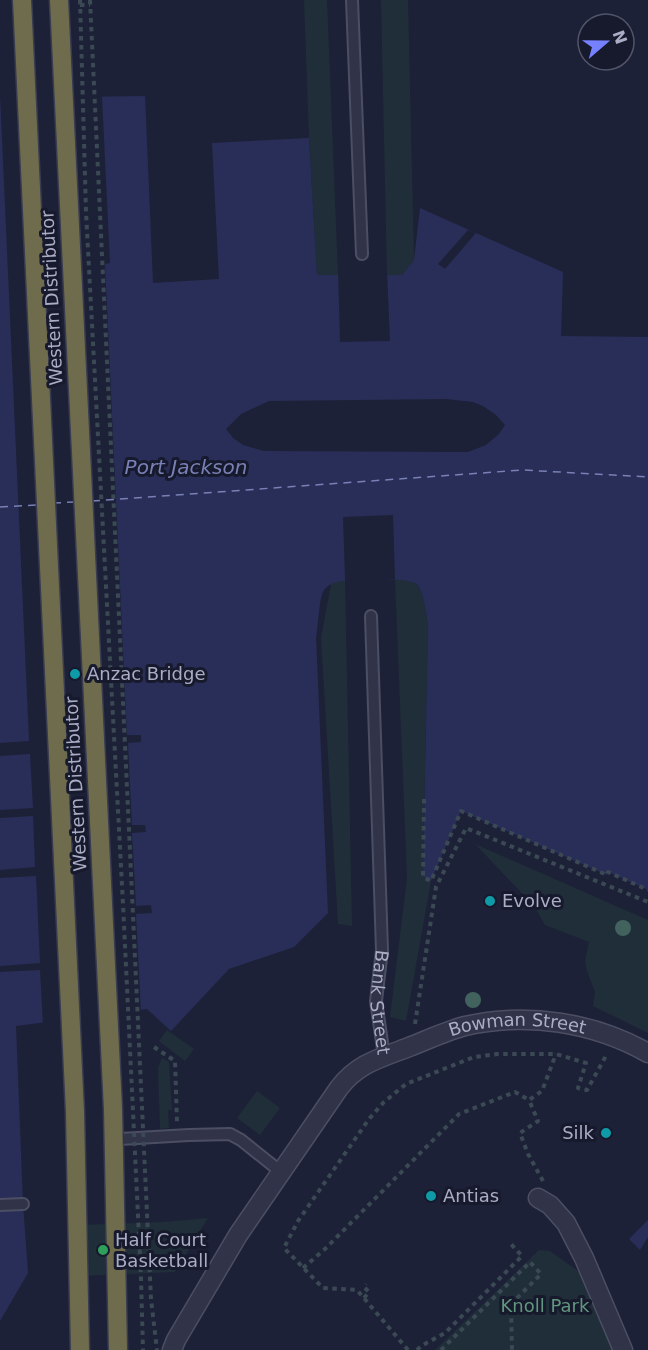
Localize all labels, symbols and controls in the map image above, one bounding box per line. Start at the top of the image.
north arrow [576,12,636,72]
text: N [608,27,631,47]
street label: Western Distributor [36,209,67,386]
water label: Port Jackson [125,455,247,479]
place label: Anzac Bridge [87,663,206,684]
marker: Anzac Bridge [68,667,82,681]
street label: Western Distributor [60,695,91,872]
place label: Evolve [502,890,562,911]
marker: Evolve [483,894,497,908]
street label: Bank Street [366,949,395,1056]
street label: Bowman Street [446,1009,588,1040]
place label: Silk [562,1122,595,1143]
marker: Silk [599,1126,613,1140]
place label: Antias [443,1185,499,1206]
marker: Antias [424,1189,438,1203]
place label: Half Court Basketball [115,1229,208,1271]
marker: Half Court Basketball [96,1243,110,1257]
park label: Knoll Park [501,1295,590,1316]

